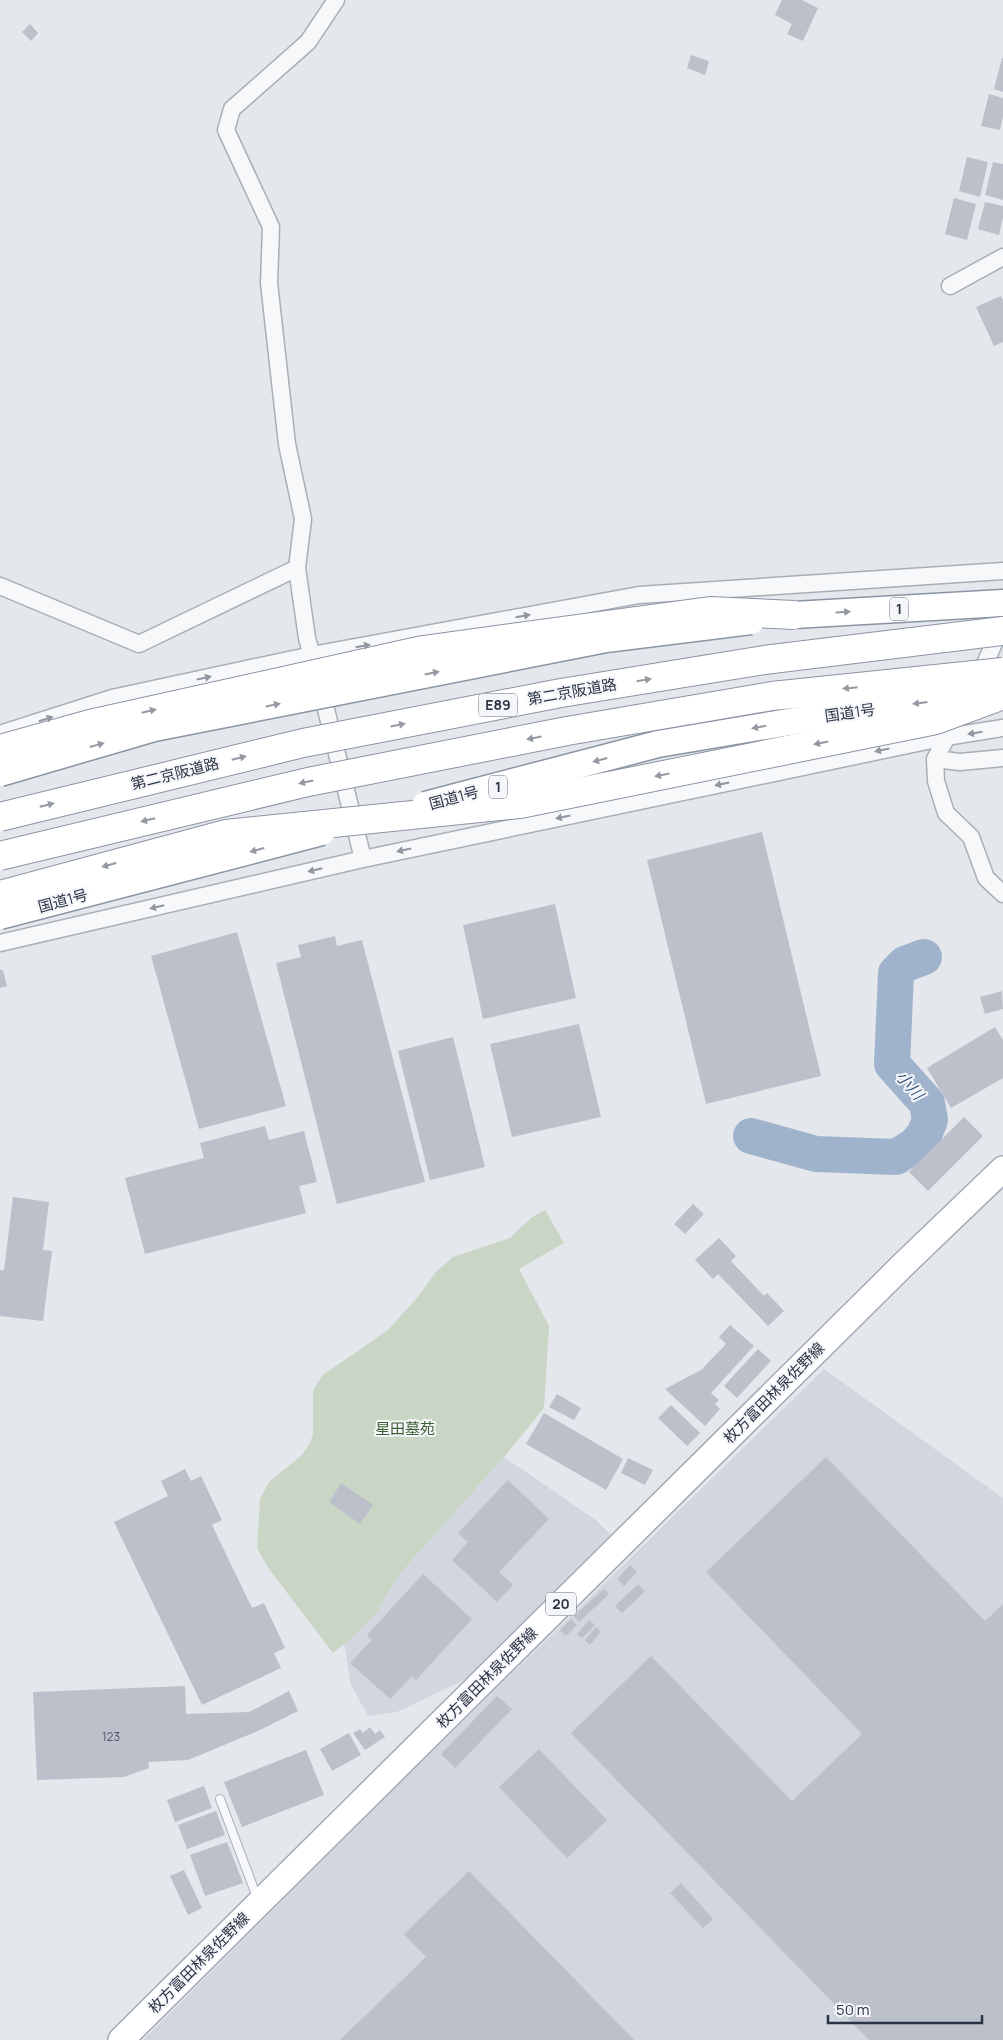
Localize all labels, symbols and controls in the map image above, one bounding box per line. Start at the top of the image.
road number: 1 [890,598,908,620]
one-way arrow [835,608,851,616]
one-way arrow [515,612,531,620]
one-way arrow [355,641,371,649]
one-way arrow [425,669,441,677]
street label: 第二京阪道路 [526,673,618,710]
one-way arrow [196,674,212,682]
one-way arrow [636,675,652,683]
one-way arrow [842,684,858,692]
road number: E89 [479,694,517,716]
street label: 国道1号 [823,699,877,726]
one-way arrow [912,699,928,707]
one-way arrow [265,701,280,709]
one-way arrow [141,706,157,714]
one-way arrow [39,715,54,722]
one-way arrow [390,720,406,728]
one-way arrow [751,724,767,732]
one-way arrow [966,729,982,737]
one-way arrow [526,734,542,742]
one-way arrow [90,740,105,748]
one-way arrow [813,740,829,748]
one-way arrow [873,747,889,755]
street label: 第二京阪道路 [129,752,221,795]
one-way arrow [232,754,247,762]
one-way arrow [593,756,608,764]
one-way arrow [653,772,669,780]
road number: 1 [489,776,507,799]
one-way arrow [298,778,313,786]
one-way arrow [714,780,730,788]
street label: 国道1号 [427,781,481,814]
one-way arrow [40,801,55,809]
one-way arrow [556,813,571,821]
one-way arrow [140,816,155,824]
one-way arrow [249,846,264,854]
one-way arrow [397,846,412,854]
one-way arrow [101,862,116,870]
one-way arrow [308,866,323,874]
street label: 国道1号 [36,884,90,917]
one-way arrow [149,903,164,911]
water label: 小川 [891,1066,930,1106]
street label: 枚方富田林泉佐野線 [718,1337,829,1448]
park label: 星田墓苑 [375,1418,435,1439]
road number: 20 [546,1592,576,1616]
street label: 枚方富田林泉佐野線 [431,1622,542,1733]
house number: 123 [102,1728,120,1745]
street label: 枚方富田林泉佐野線 [143,1907,254,2018]
scale bar [828,1992,982,2024]
text: 50 m [836,1999,870,2020]

